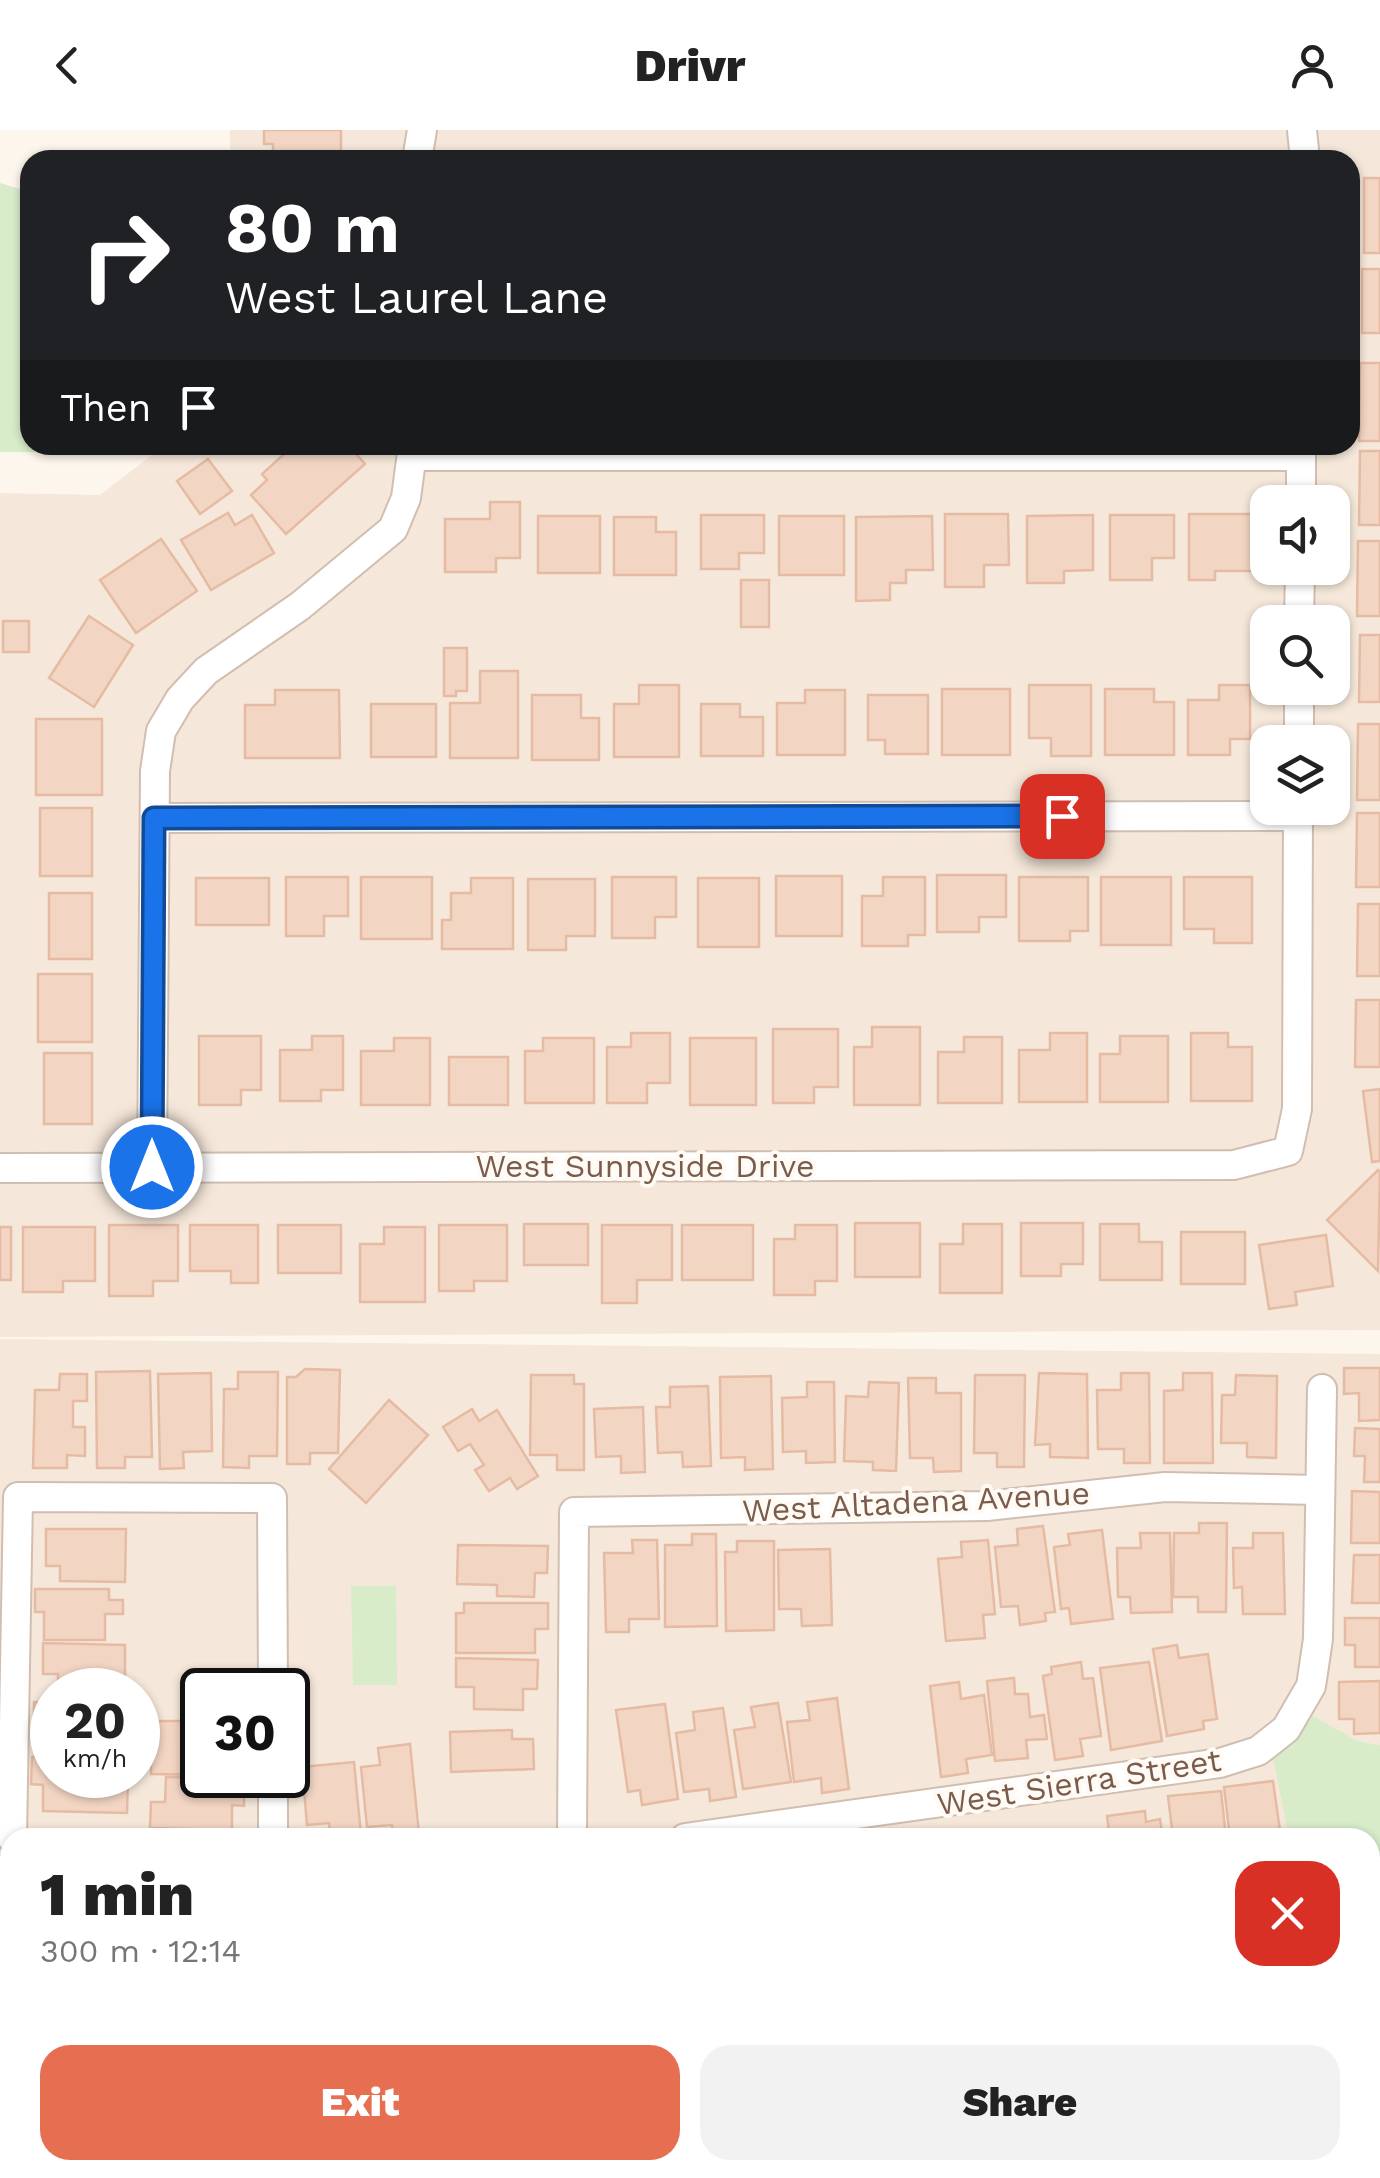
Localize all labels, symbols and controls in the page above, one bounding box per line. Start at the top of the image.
icon: back [40,38,95,93]
icon: person [1285,38,1340,93]
text: Drivr [635,39,745,92]
text: 80 m [225,187,400,269]
icon: right [60,190,190,320]
text: West Laurel Lane [225,271,608,324]
icon: arrive [171,380,226,435]
text: Then [60,386,151,430]
map controls [1250,485,1350,825]
button: sound [1250,485,1350,585]
button: search [1250,605,1350,705]
button: layers [1250,725,1350,825]
pin [1020,774,1105,859]
icon: arrive [1035,789,1090,844]
position arrow [100,1115,204,1219]
street label: West Sunnyside Drive [475,1147,815,1185]
street label: West Altadena Avenue [741,1474,1091,1530]
speed limit sign: 30 [180,1668,310,1798]
text: 20 [64,1691,126,1750]
street label: West Sierra Street [934,1741,1224,1823]
text: km/h [63,1744,127,1773]
text: 1 min [40,1859,194,1930]
button: close [1235,1861,1340,1966]
text: 300 m · 12:14 [40,1932,241,1970]
button: Exit [40,2045,680,2160]
button: Share [700,2045,1340,2160]

